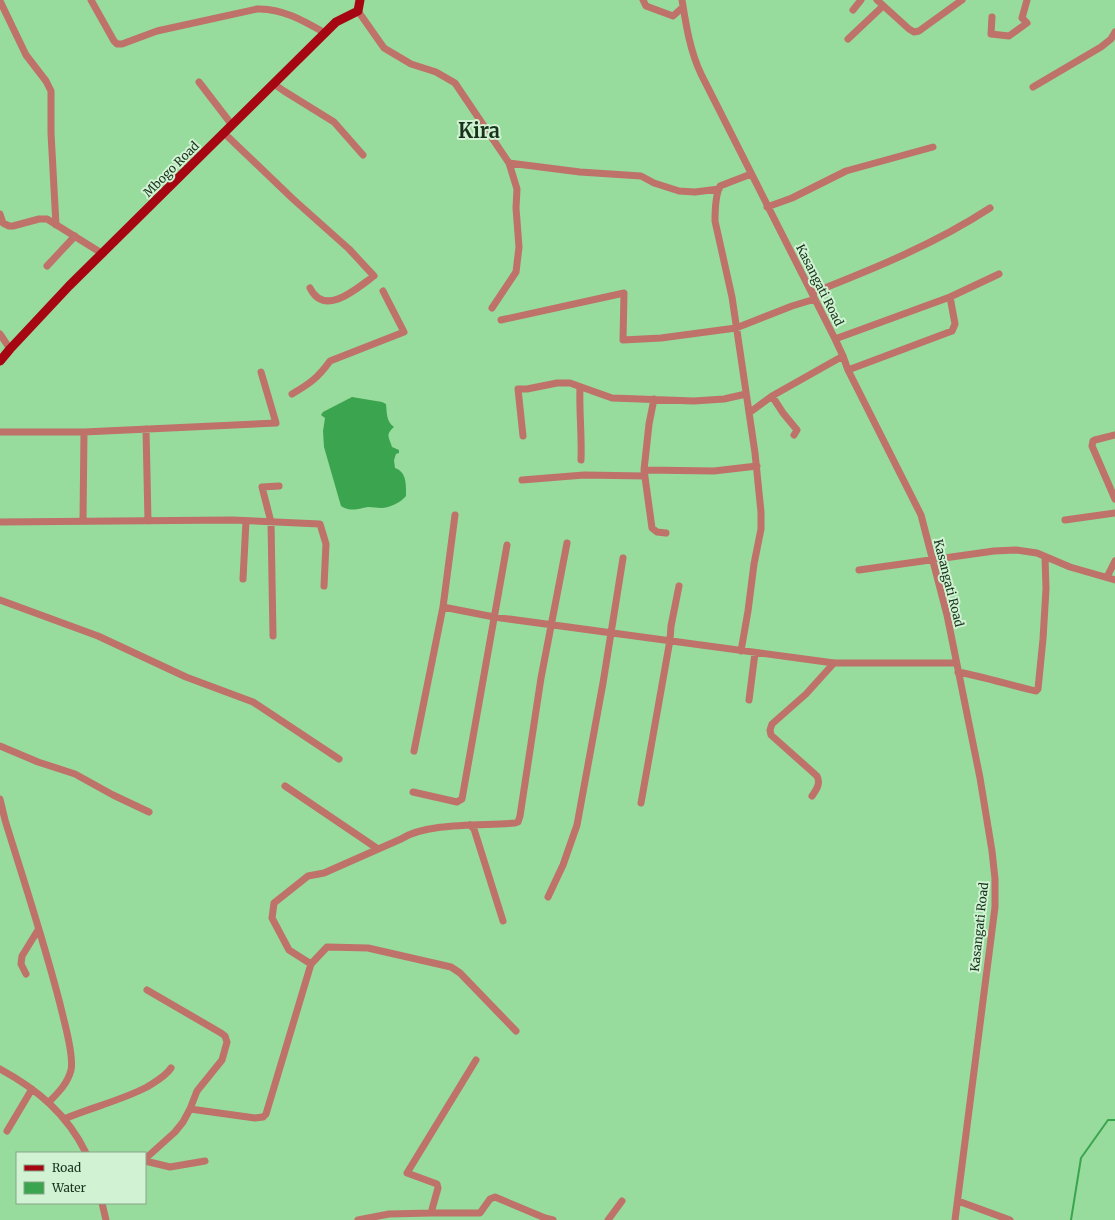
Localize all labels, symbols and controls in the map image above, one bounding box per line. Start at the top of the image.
district label: Kira [458,118,500,143]
street label: Mbogo Road [140,138,202,200]
street label: Kasangati Road [793,242,847,328]
street label: Kasangati Road [931,538,967,628]
street label: Kasangati Road [967,882,991,972]
legend [16,1152,146,1204]
text: Road [52,1160,81,1175]
text: Water [51,1180,87,1195]

